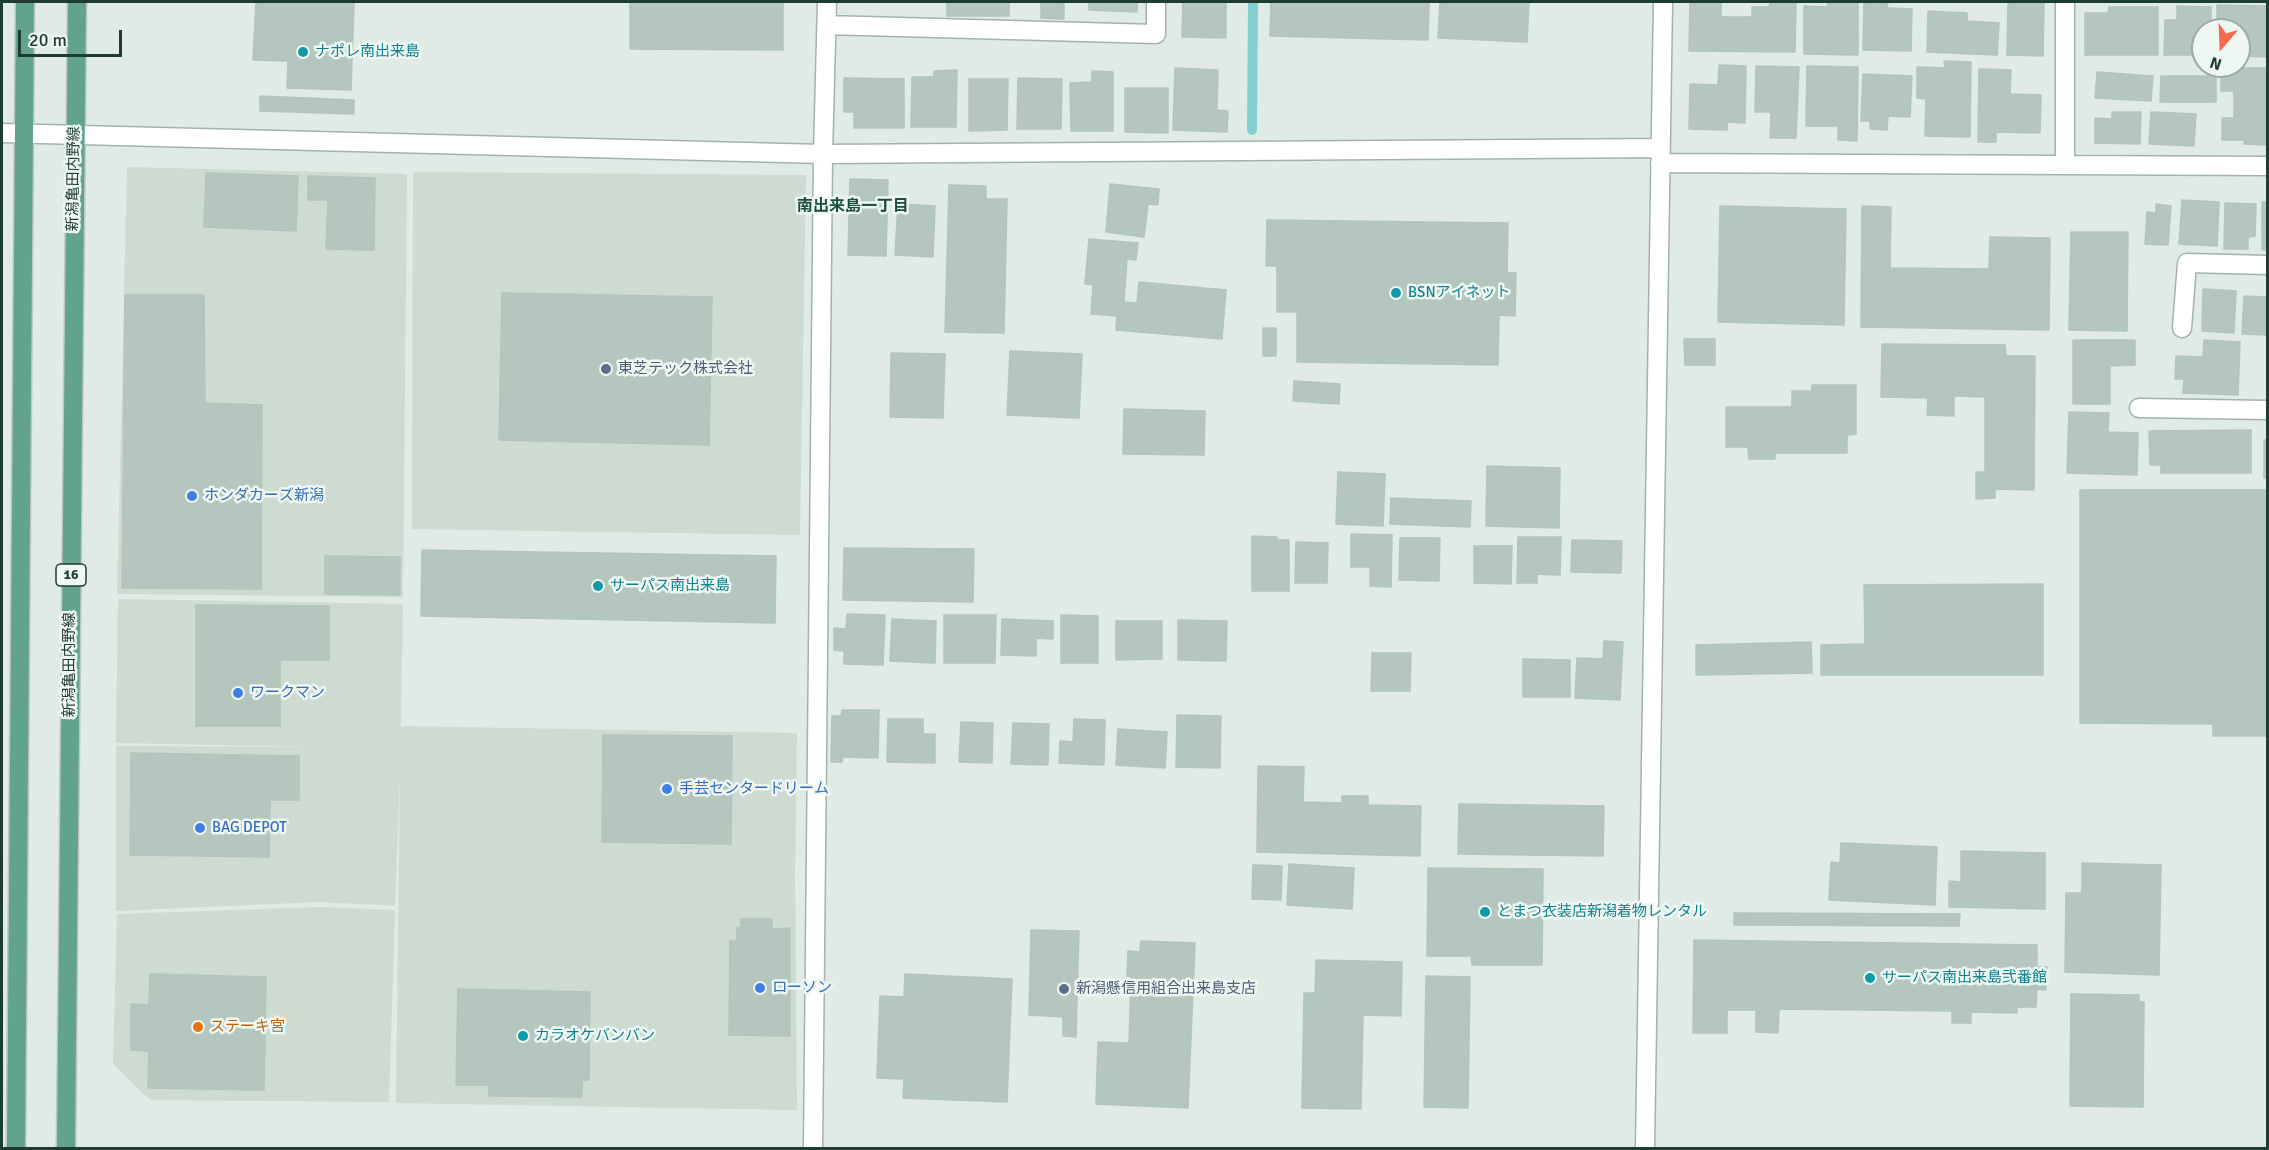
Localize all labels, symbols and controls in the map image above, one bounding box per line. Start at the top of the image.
scale bar [21,18,124,56]
north arrow [2191,18,2251,78]
text: 20 m [29,29,67,51]
place label: ナポレ南出来島 [315,43,420,61]
marker: ナポレ南出来島 [296,45,310,59]
text: N [2207,52,2224,74]
street label: 新潟亀田内野線 [64,126,84,232]
district label: 南出来島一丁目 [797,197,909,217]
place label: BSNアイネット [1408,284,1511,302]
marker: BSNアイネット [1389,286,1403,300]
place label: 東芝テック株式会社 [618,360,753,378]
marker: 東芝テック株式会社 [599,362,613,376]
place label: ホンダカーズ新潟 [204,487,324,505]
marker: ホンダカーズ新潟 [185,489,199,503]
road number: 16 [56,564,86,586]
place label: サーパス南出来島 [610,577,730,595]
marker: サーパス南出来島 [591,579,605,593]
street label: 新潟亀田内野線 [61,613,79,717]
place label: ワークマン [250,684,325,702]
marker: ワークマン [231,686,245,700]
place label: 手芸センタードリーム [679,780,829,798]
marker: 手芸センタードリーム [660,782,674,796]
place label: BAG DEPOT [212,819,287,837]
marker: BAG DEPOT [193,821,207,835]
place label: とまつ衣装店新潟着物レンタル [1497,903,1707,921]
marker: とまつ衣装店新潟着物レンタル [1478,905,1492,919]
place label: サーパス南出来島弐番館 [1882,969,2047,987]
marker: サーパス南出来島弐番館 [1863,971,1877,985]
place label: ローソン [772,979,832,997]
place label: 新潟懸信用組合出来島支店 [1076,980,1256,998]
marker: ローソン [753,981,767,995]
marker: 新潟懸信用組合出来島支店 [1057,982,1071,996]
place label: ステーキ宮 [210,1018,285,1036]
marker: ステーキ宮 [191,1020,205,1034]
place label: カラオケバンバン [535,1027,655,1045]
marker: カラオケバンバン [516,1029,530,1043]

